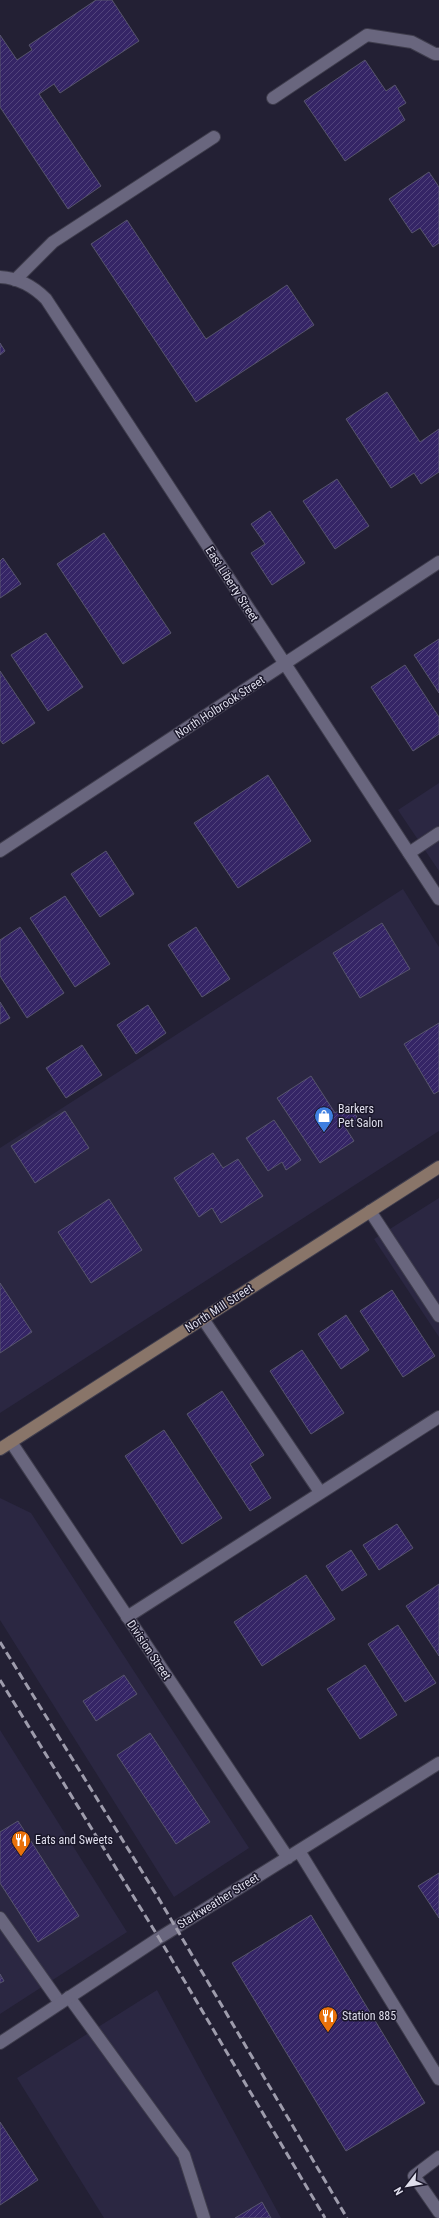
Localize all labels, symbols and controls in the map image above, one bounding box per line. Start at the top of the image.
street label: East Liberty Street [202,544,262,625]
street label: North Holbrook Street [173,673,268,741]
place label: Barkers Pet Salon [338,1102,383,1130]
shop icon: Barkers Pet Salon [313,1105,335,1133]
street label: North Mill Street [183,1281,256,1335]
street label: Division Street [124,1618,174,1683]
restaurant icon: Eats and Sweets [10,1829,32,1857]
place label: Eats and Sweets [35,1833,113,1847]
street label: Starkweather Street [175,1870,262,1932]
restaurant icon: Station 885 [317,2005,339,2033]
place label: Station 885 [342,2009,396,2023]
north arrow [387,2166,427,2206]
text: N [391,2184,406,2197]

